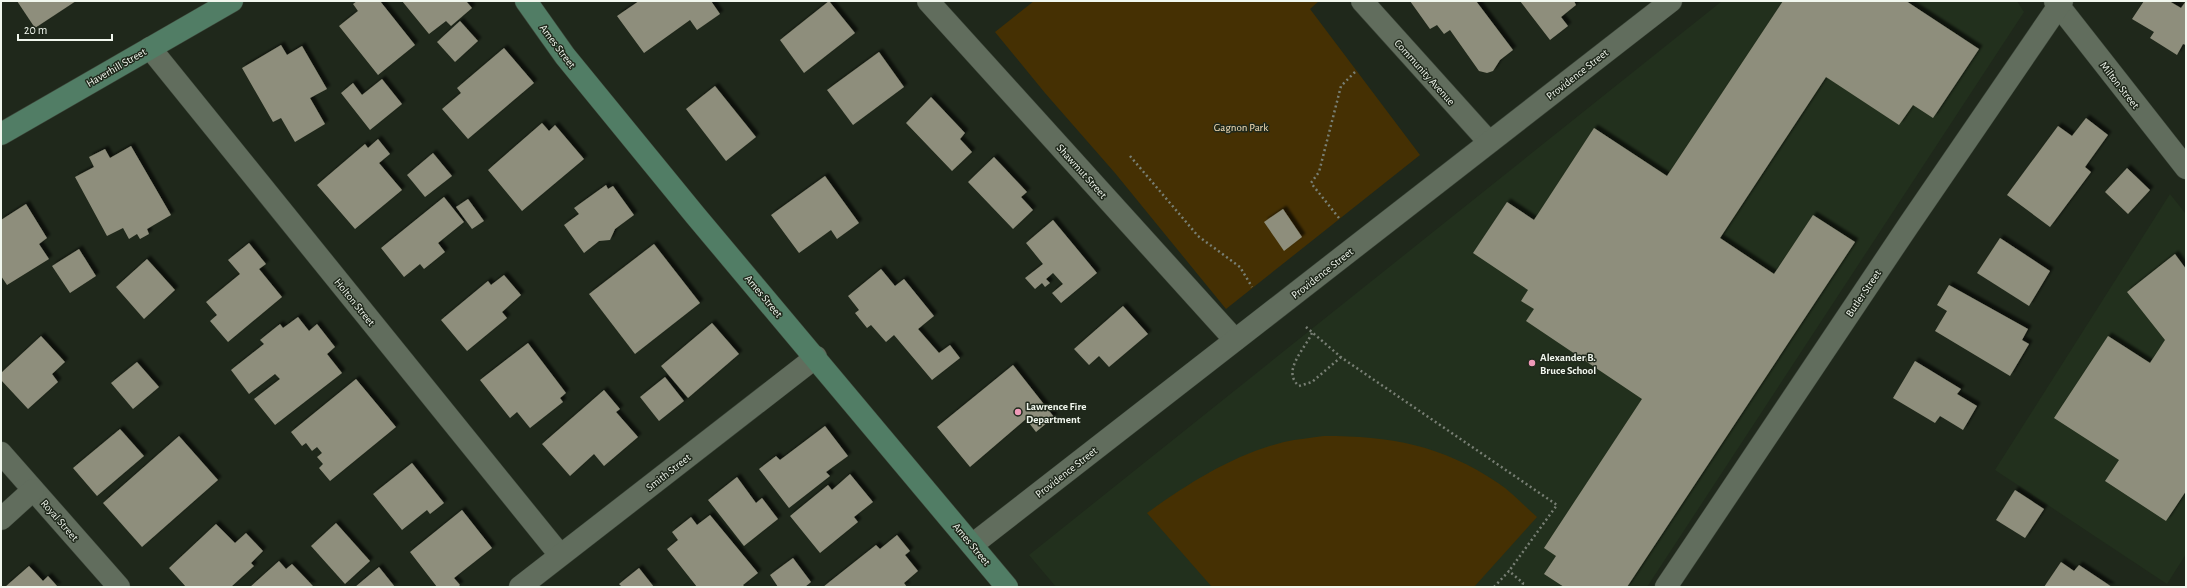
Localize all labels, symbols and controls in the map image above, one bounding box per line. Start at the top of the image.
scale bar [18,16,112,42]
street label: Ames Street [538,22,578,71]
text: 20 m [24,24,47,36]
street label: Community Avenue [1392,37,1457,107]
street label: Haverhill Street [85,46,148,89]
street label: Providence Street [1544,47,1611,102]
street label: Milton Street [2098,60,2142,111]
park label: Gagnon Park [1214,122,1268,133]
street label: Shawmut Street [1055,142,1109,201]
street label: Providence Street [1289,246,1356,301]
street label: Butler Street [1844,267,1883,319]
street label: Ames Street [743,273,785,320]
street label: Holton Street [332,277,377,328]
place label: Alexander B. Bruce School [1540,352,1596,376]
marker: Alexander B. Bruce School [1527,358,1537,368]
place label: Lawrence Fire Department [1026,401,1087,425]
marker: Lawrence Fire Department [1013,407,1023,417]
street label: Providence Street [1033,445,1100,500]
street label: Smith Street [644,451,693,493]
street label: Royal Street [39,497,81,544]
street label: Ames Street [951,521,993,568]

